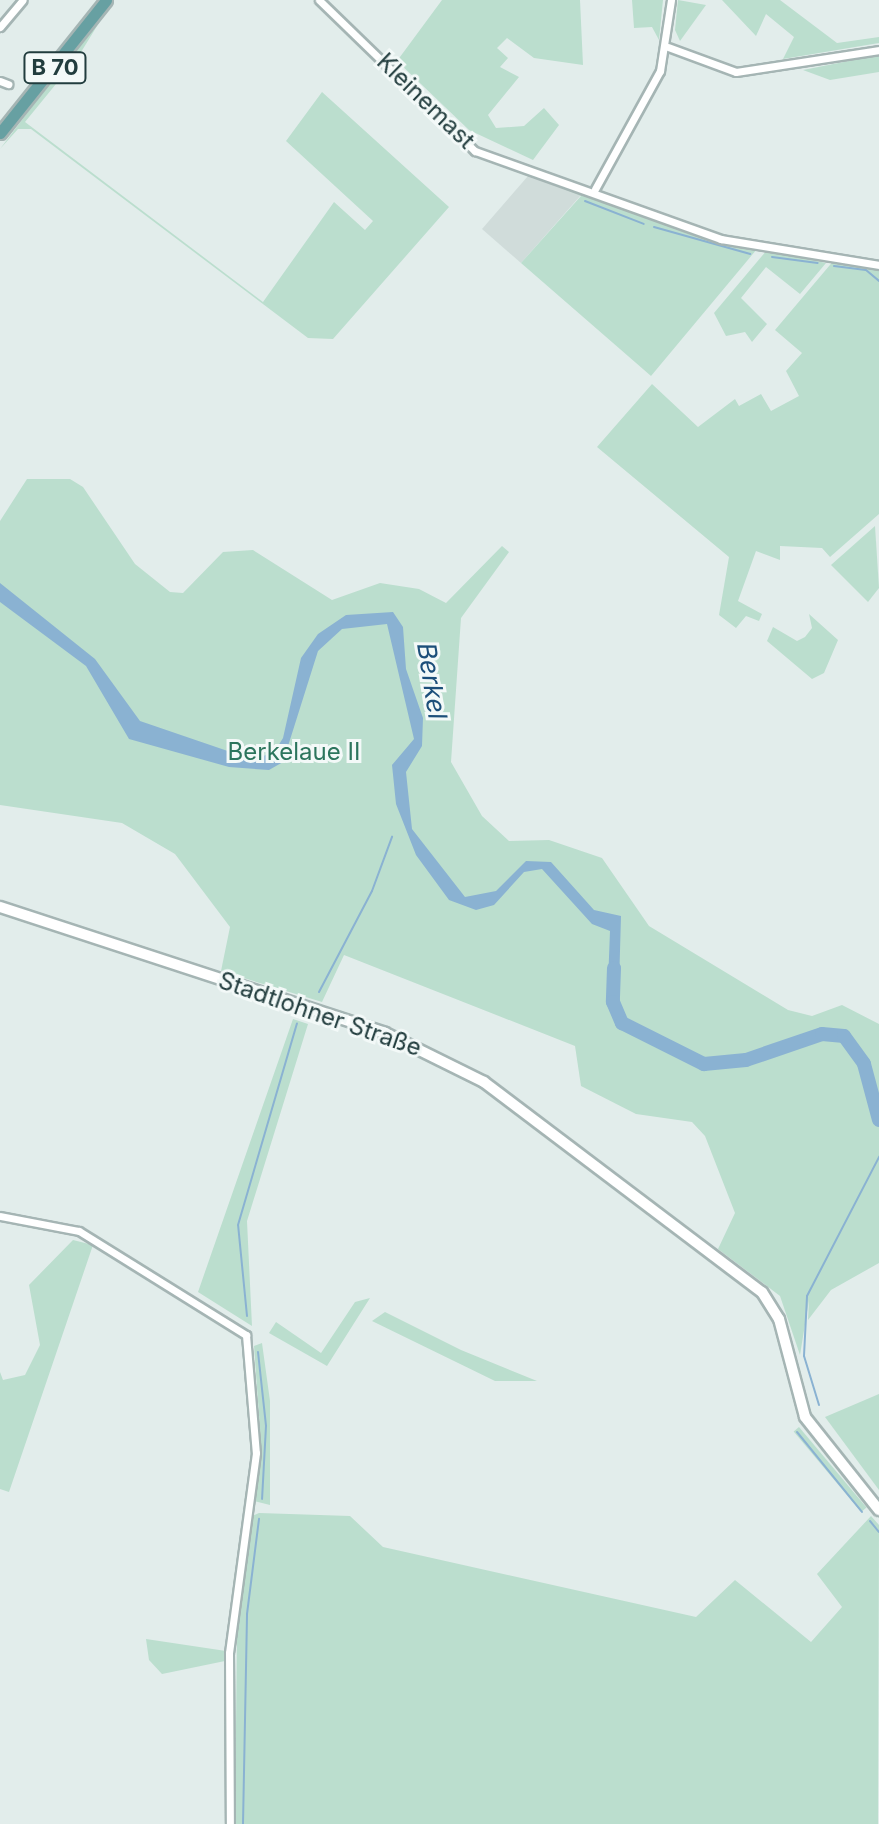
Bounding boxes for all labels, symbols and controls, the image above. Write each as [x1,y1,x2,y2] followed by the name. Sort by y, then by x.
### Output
[371,47,481,155] street label: Kleinemast
[23,50,87,86] road number: B 70
[411,640,453,722] water label: Berkel
[228,738,360,766] park label: Berkelaue II
[215,966,425,1062] street label: Stadtlohner Straße

